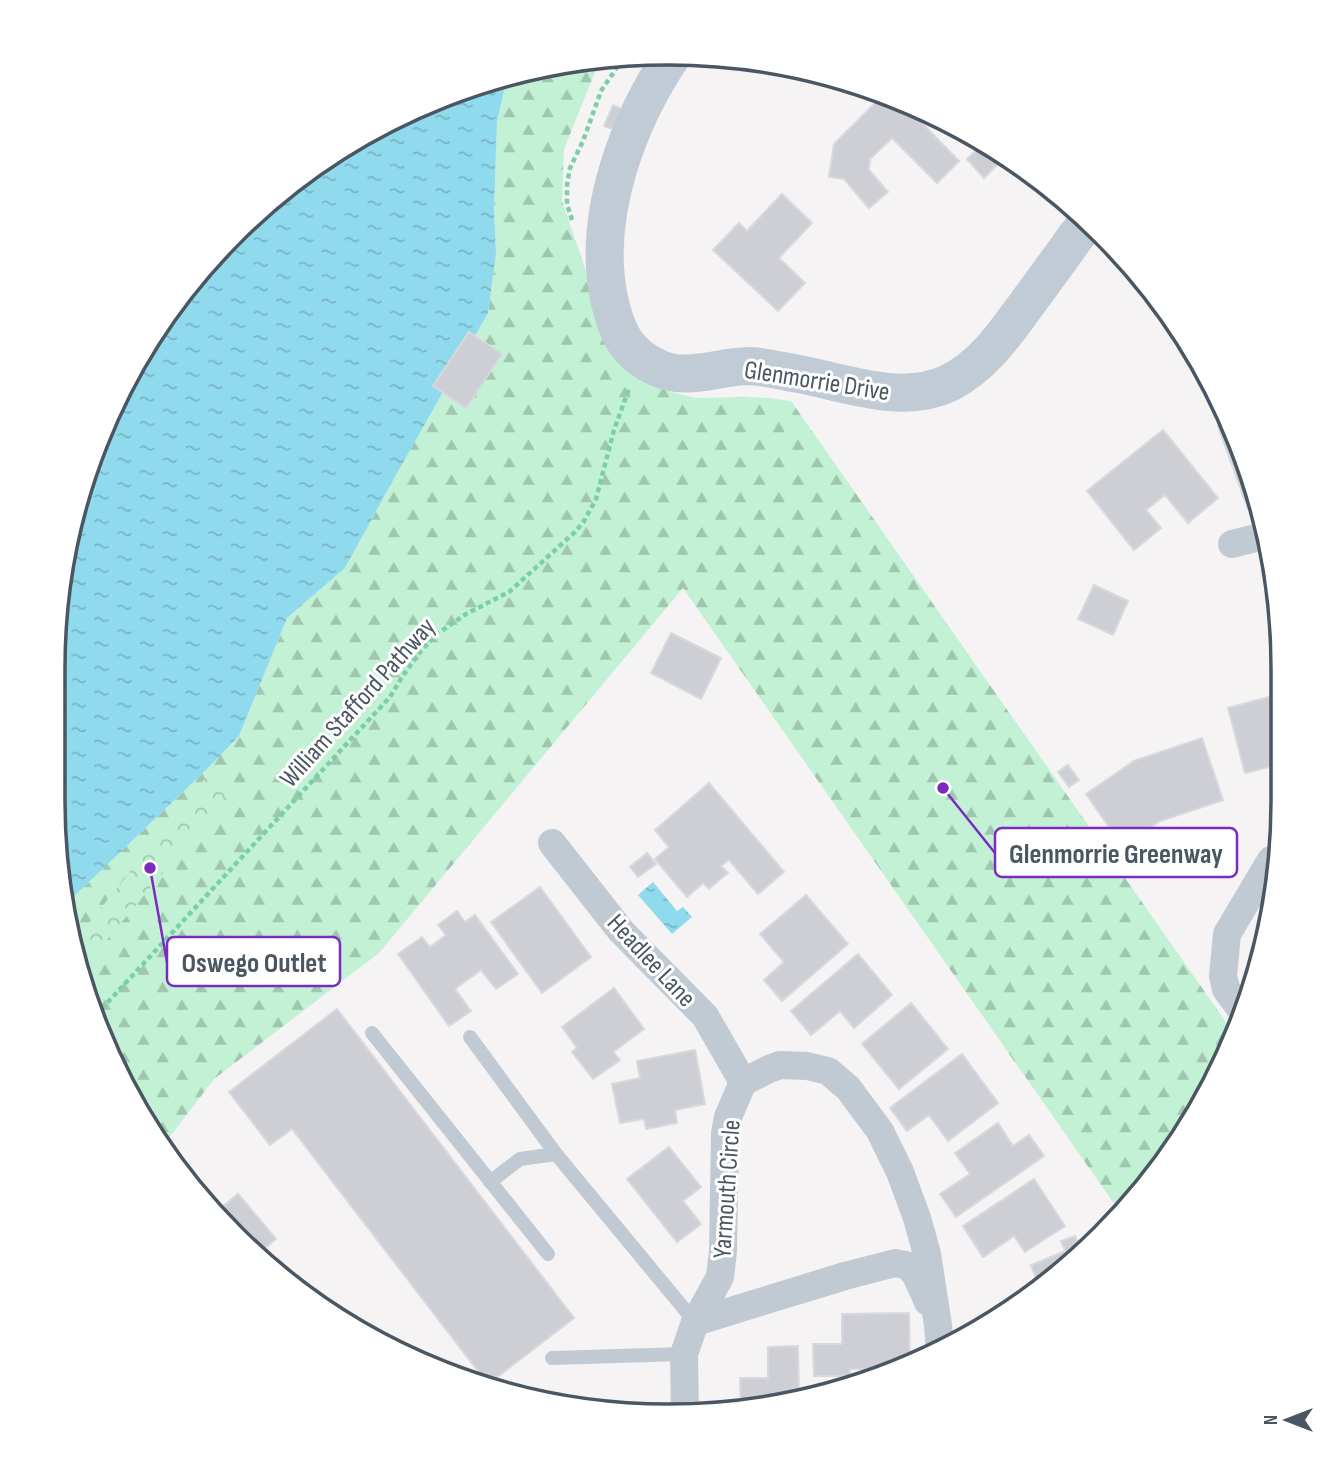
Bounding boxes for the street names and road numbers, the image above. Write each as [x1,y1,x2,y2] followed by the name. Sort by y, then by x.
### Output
[742,355,892,408] street label: Glenmorrie Drive
[274,612,442,794] street label: William Stafford Pathway
[600,908,702,1014] street label: Headlee Lane
[707,1119,748,1259] street label: Yarmouth Circle

